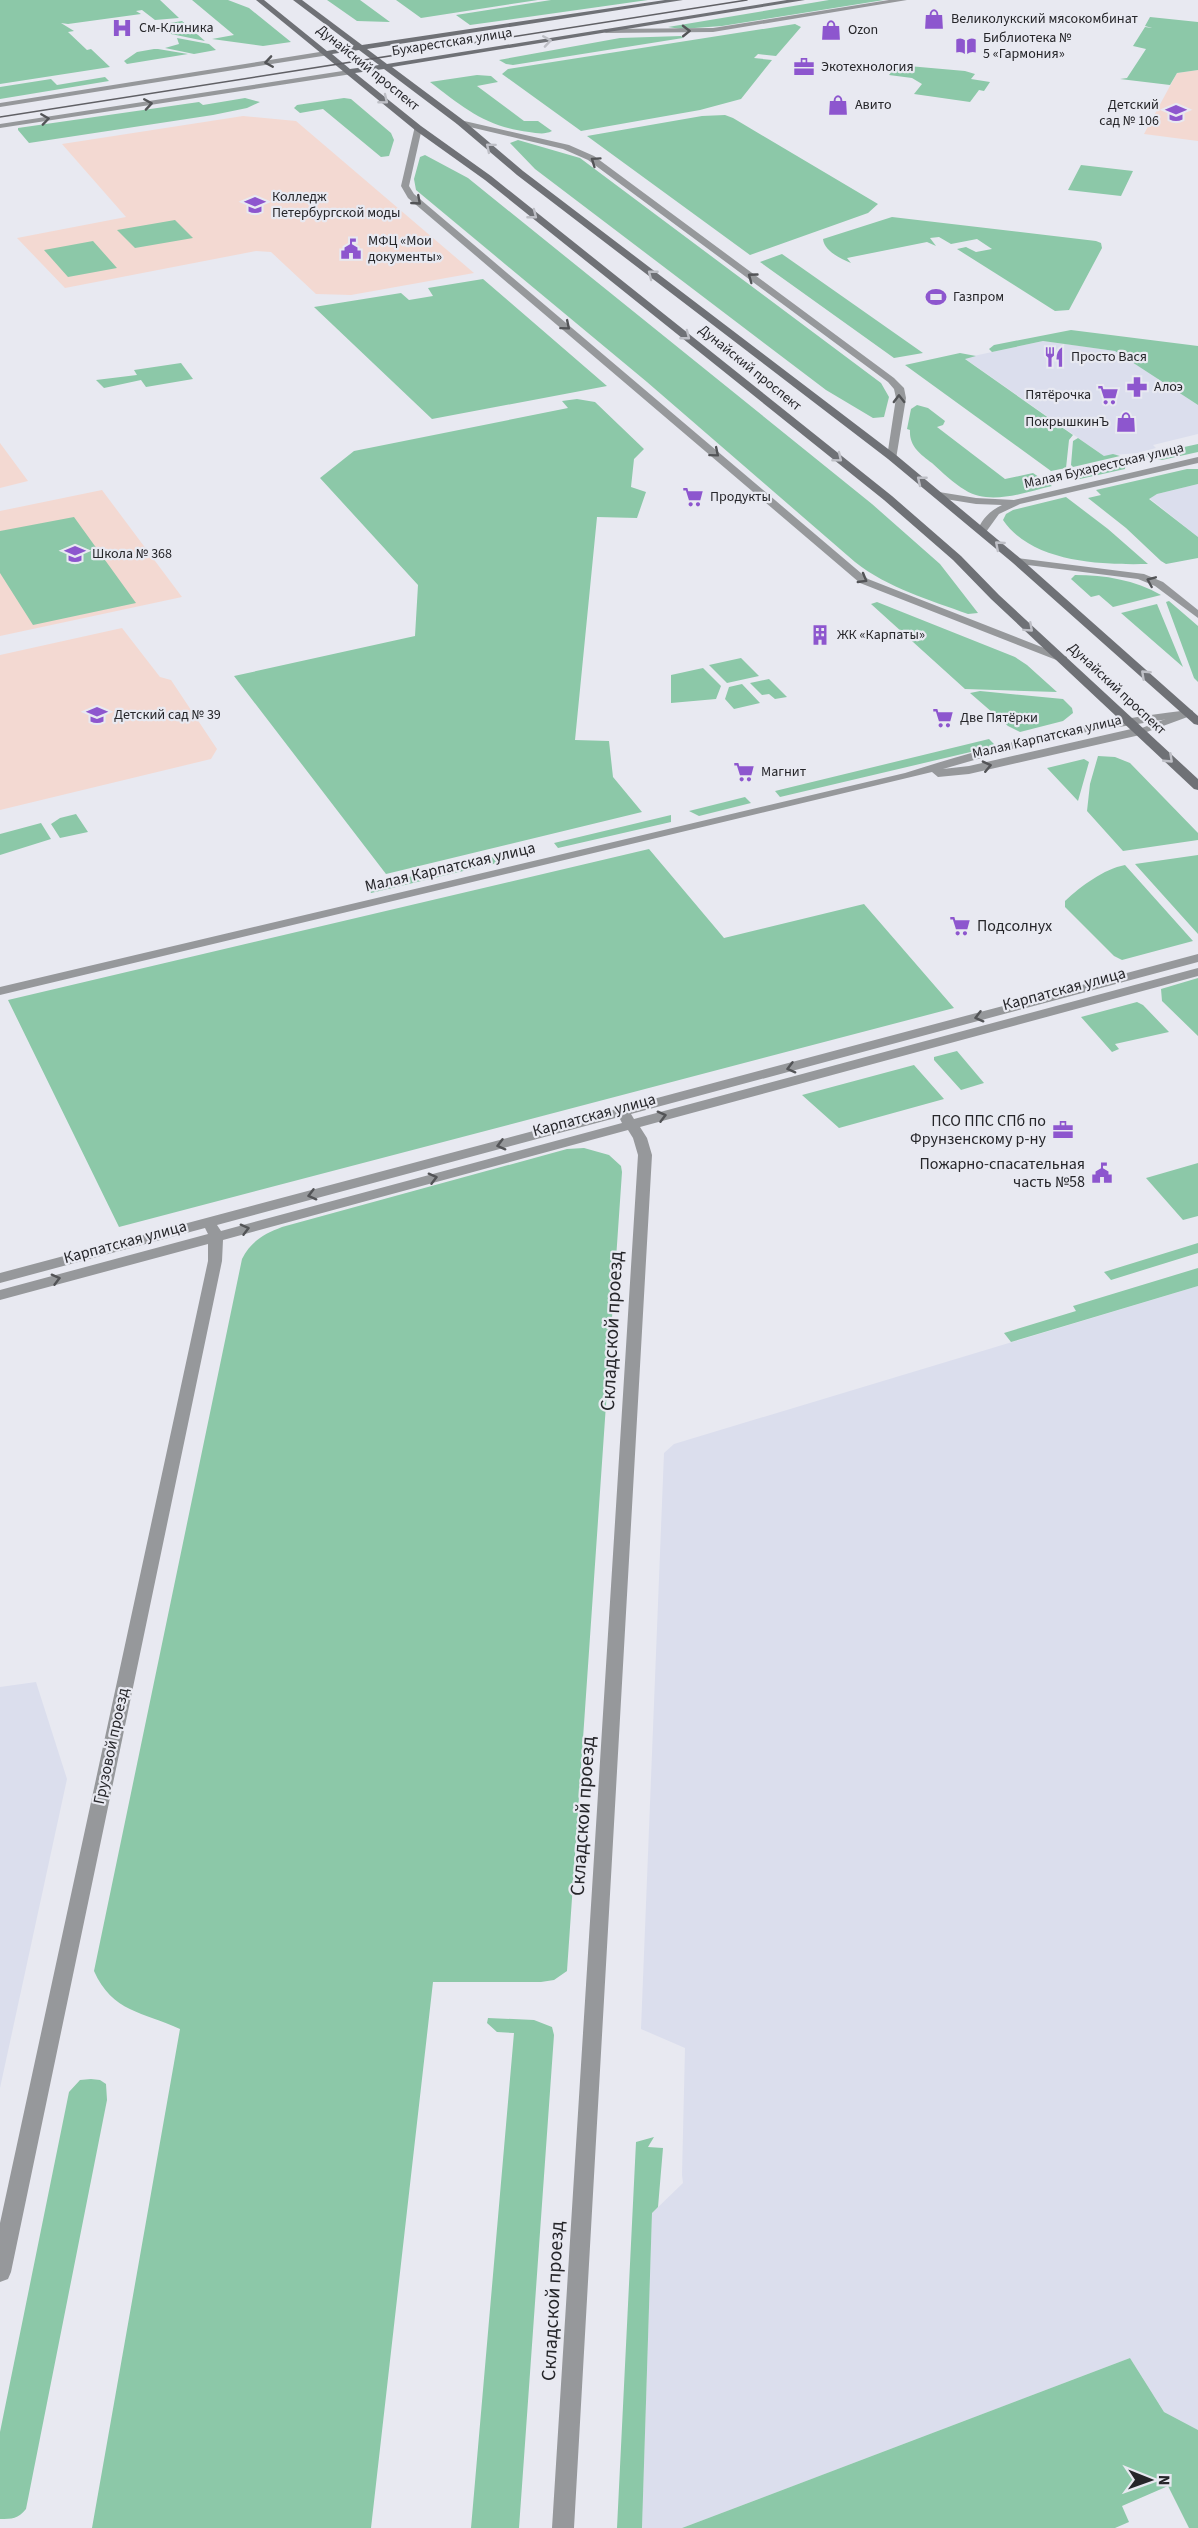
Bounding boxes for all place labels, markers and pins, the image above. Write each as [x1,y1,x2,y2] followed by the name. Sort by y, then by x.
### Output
[922,7,946,31] shop icon: Великолукский мясокомбинат
[951,9,1139,29] place label: Великолукский мясокомбинат
[110,16,134,40] hospital icon: См-Клиника
[139,18,214,38] place label: См-Клиника
[819,18,843,42] shop icon: Ozon
[848,20,878,40] place label: Ozon
[983,28,1072,64] place label: Библиотека № 5 «Гармония»
[954,34,978,58] library icon: Библиотека № 5 «Гармония»
[792,55,816,79] office icon: Экотехнология
[821,57,914,77] place label: Экотехнология
[826,93,850,117] shop icon: Авито
[855,95,891,115] place label: Авито
[1099,95,1159,131] place label: Детский сад № 106
[1164,101,1188,125] school or university icon: Детский сад № 106
[272,187,401,223] place label: Колледж Петербургской моды
[243,193,267,217] school or university icon: Колледж Петербургской моды
[368,231,442,267] place label: МФЦ «Мои документы»
[339,237,363,261] public building icon: МФЦ «Мои документы»
[924,285,948,309] sports icon: Газпром
[953,287,1004,307] place label: Газпром
[1042,345,1066,369] restaurant icon: Просто Вася
[1071,347,1147,367] place label: Просто Вася
[1125,375,1149,399] pharmacy icon: Алоэ
[1154,377,1183,397] place label: Алоэ
[1096,383,1120,407] supermarket icon: Пятёрочка
[1025,385,1091,405] place label: Пятёрочка
[1114,410,1138,434] shop icon: ПокрышкинЪ
[1025,412,1109,432] place label: ПокрышкинЪ
[681,485,705,509] supermarket icon: Продукты
[710,487,771,507] place label: Продукты
[63,542,87,566] school or university icon: Школа № 368
[92,544,172,564] place label: Школа № 368
[808,623,832,647] building icon: ЖК «Карпаты»
[837,625,925,645] place label: ЖК «Карпаты»
[85,703,109,727] school or university icon: Детский сад № 39
[114,705,221,725] place label: Детский сад № 39
[931,706,955,730] supermarket icon: Две Пятёрки
[960,708,1038,728] place label: Две Пятёрки
[732,760,756,784] supermarket icon: Магнит
[761,762,807,782] place label: Магнит
[948,914,972,938] supermarket icon: Подсолнух
[977,915,1052,937] place label: Подсолнух
[910,1110,1047,1150] place label: ПСО ППС СПб по Фрунзенскому р-ну
[1051,1118,1075,1142] office icon: ПСО ППС СПб по Фрунзенскому р-ну
[920,1153,1085,1193] place label: Пожарно-спасательная часть №58
[1090,1161,1114,1185] public building icon: Пожарно-спасательная часть №58

